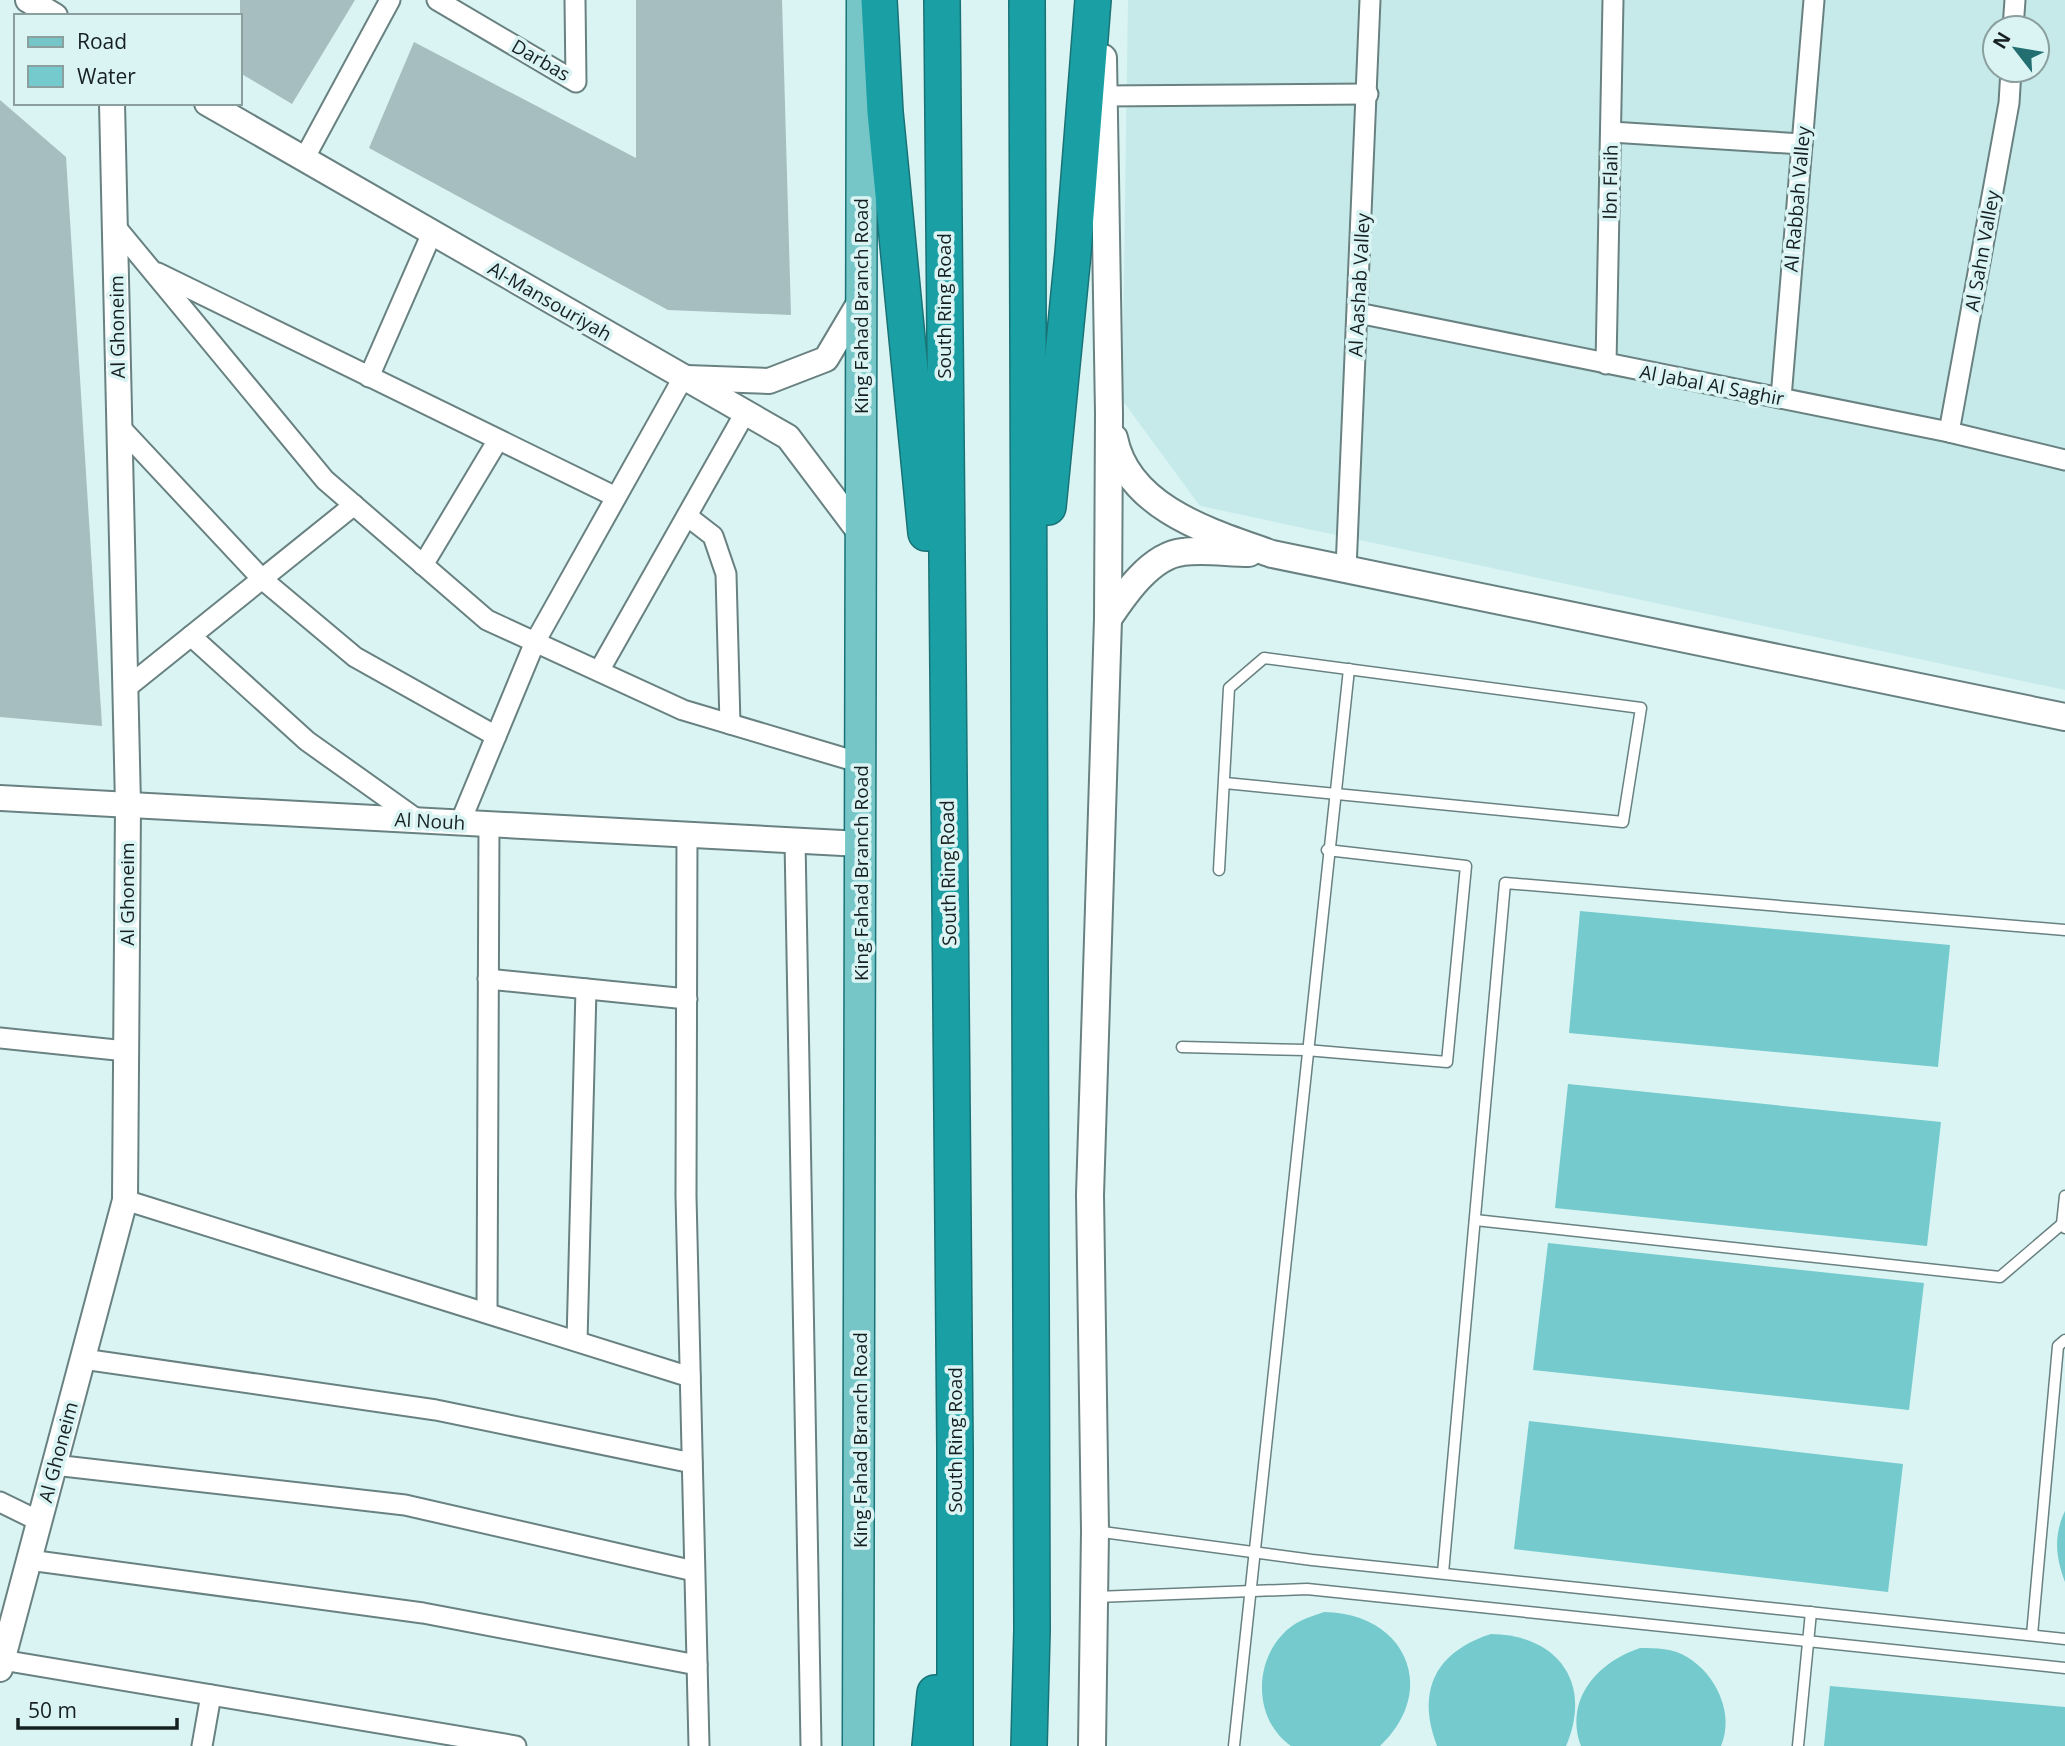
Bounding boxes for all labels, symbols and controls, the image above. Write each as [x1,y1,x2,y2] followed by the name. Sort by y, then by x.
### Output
[14,14,242,105] legend
[1981,14,2051,84] north arrow
[77,27,127,55] text: Road
[1986,27,2017,54] text: N
[507,33,575,87] street label: Darbas
[77,62,136,90] text: Water
[1778,125,1816,273] street label: Al Rabbah Valley
[1596,144,1624,220] street label: Ibn Flaih
[1959,188,2006,314] street label: Al Sahn Valley
[848,198,874,414] street label: King Fahad Branch Road
[1342,212,1376,357] street label: Al Aashab Valley
[931,233,957,379] street label: South Ring Road
[483,255,617,347] street label: Al-Mansouriyah
[103,275,131,379] street label: Al Ghoneim
[1638,358,1787,412] street label: Al Jabal Al Saghir
[848,765,874,981] street label: King Fahad Branch Road
[934,800,962,946] street label: South Ring Road
[394,806,466,836] street label: Al Nouh
[114,842,140,946] street label: Al Ghoneim
[847,1332,873,1548] street label: King Fahad Branch Road
[942,1367,968,1513] street label: South Ring Road
[32,1399,84,1505] street label: Al Ghoneim
[18,1686,177,1730] scale bar
[28,1696,77,1724] text: 50 m

